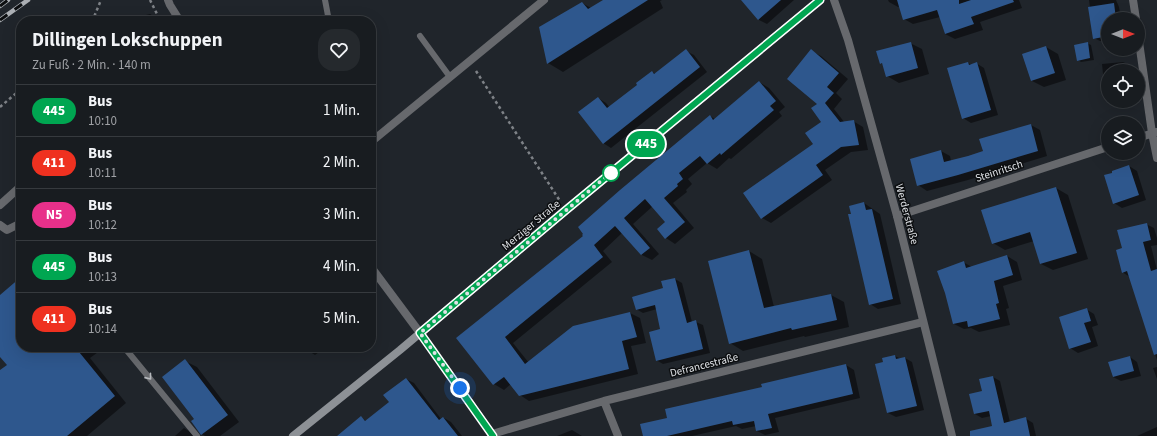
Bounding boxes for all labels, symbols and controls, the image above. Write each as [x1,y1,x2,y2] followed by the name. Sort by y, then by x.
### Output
[1101,12,1145,56] north arrow
[1101,12,1145,160] map controls
[32,27,223,54] text: Dillingen Lokschuppen
[318,29,360,71] button: heart
[32,56,151,74] text: Zu Fuß · 2 Min. · 140 m
[1101,64,1145,108] button: locate
[88,91,112,112] text: Bus
[323,100,360,121] text: 1 Min.
[43,101,65,121] text: 445
[88,112,117,130] text: 10:10
[1101,116,1145,160] button: layers
[623,131,669,157] line badge: 445
[635,134,657,154] text: 445
[88,143,112,164] text: Bus
[323,152,360,173] text: 2 Min.
[43,153,65,173] text: 411
[973,156,1025,186] street label: Steinritsch
[88,164,117,182] text: 10:11
[602,164,620,182] unlabelled marker
[892,182,922,246] street label: Werderstraße
[88,195,112,216] text: Bus
[499,196,564,254] street label: Merziger Straße
[323,204,360,225] text: 3 Min.
[46,205,62,225] text: N5
[88,216,117,234] text: 10:12
[88,247,112,268] text: Bus
[323,256,360,277] text: 4 Min.
[43,257,65,277] text: 445
[88,268,117,286] text: 10:13
[88,299,112,320] text: Bus
[323,308,360,329] text: 5 Min.
[43,309,65,329] text: 411
[88,320,117,338] text: 10:14
[668,349,740,381] street label: Defrancestraße
[144,373,151,380] one-way arrow
[450,378,470,398] your location

